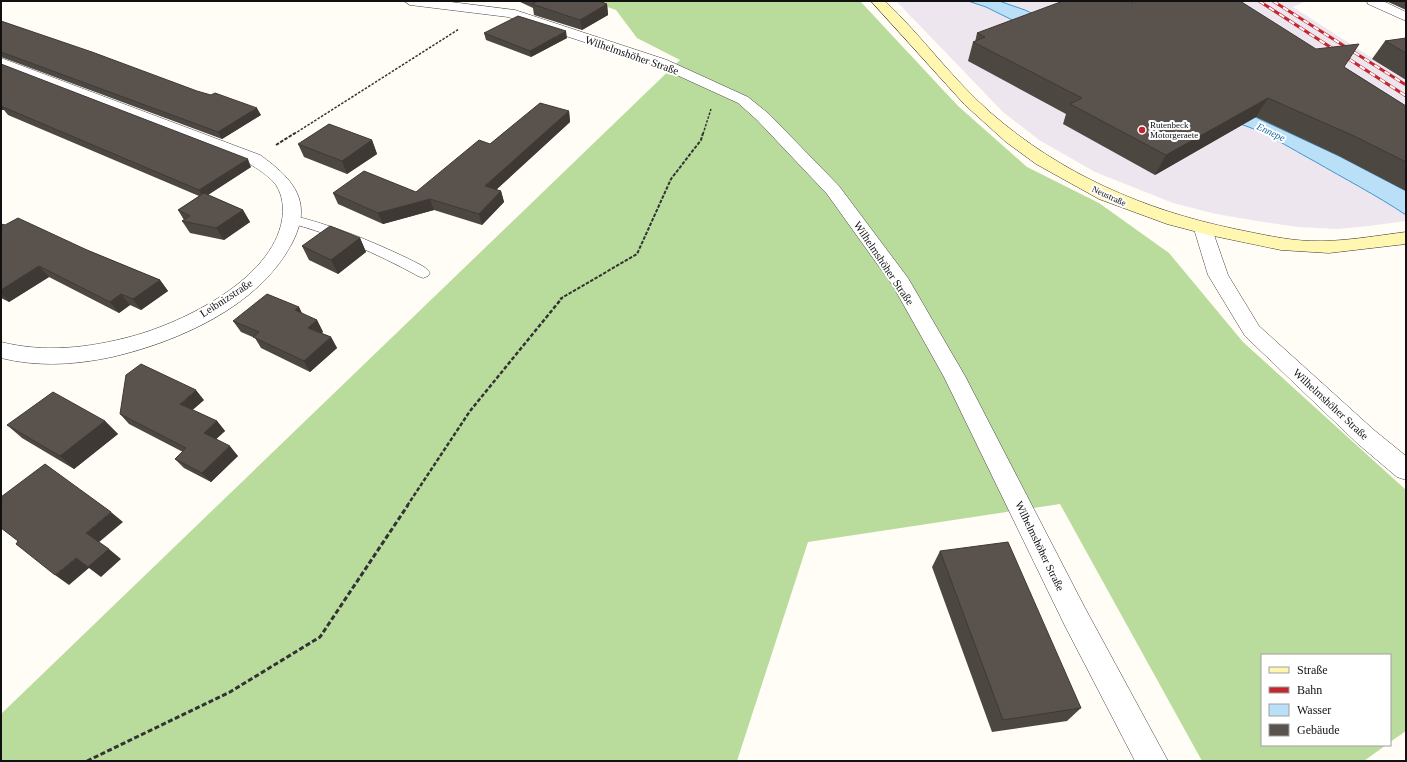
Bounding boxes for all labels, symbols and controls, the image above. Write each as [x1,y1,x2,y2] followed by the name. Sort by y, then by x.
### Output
[584,33,680,77] street label: Wilhelmshöher Straße
[1150,120,1198,140] place label: Rutenbeck Motorgeraete
[1254,120,1287,144] water label: Ennepe
[1137,125,1147,135] marker: Rutenbeck Motorgeraete
[1090,184,1128,208] street label: Neustraße
[852,219,917,307] street label: Wilhelmshöher Straße
[198,277,254,319] street label: Leibnizstraße
[1291,366,1371,442] street label: Wilhelmshöher Straße
[1013,499,1067,593] street label: Wilhelmshöher Straße
[1261,654,1391,746] legend
[1297,663,1328,677] text: Straße
[1297,683,1322,697] text: Bahn
[1297,703,1331,717] text: Wasser
[1297,723,1340,737] text: Gebäude

